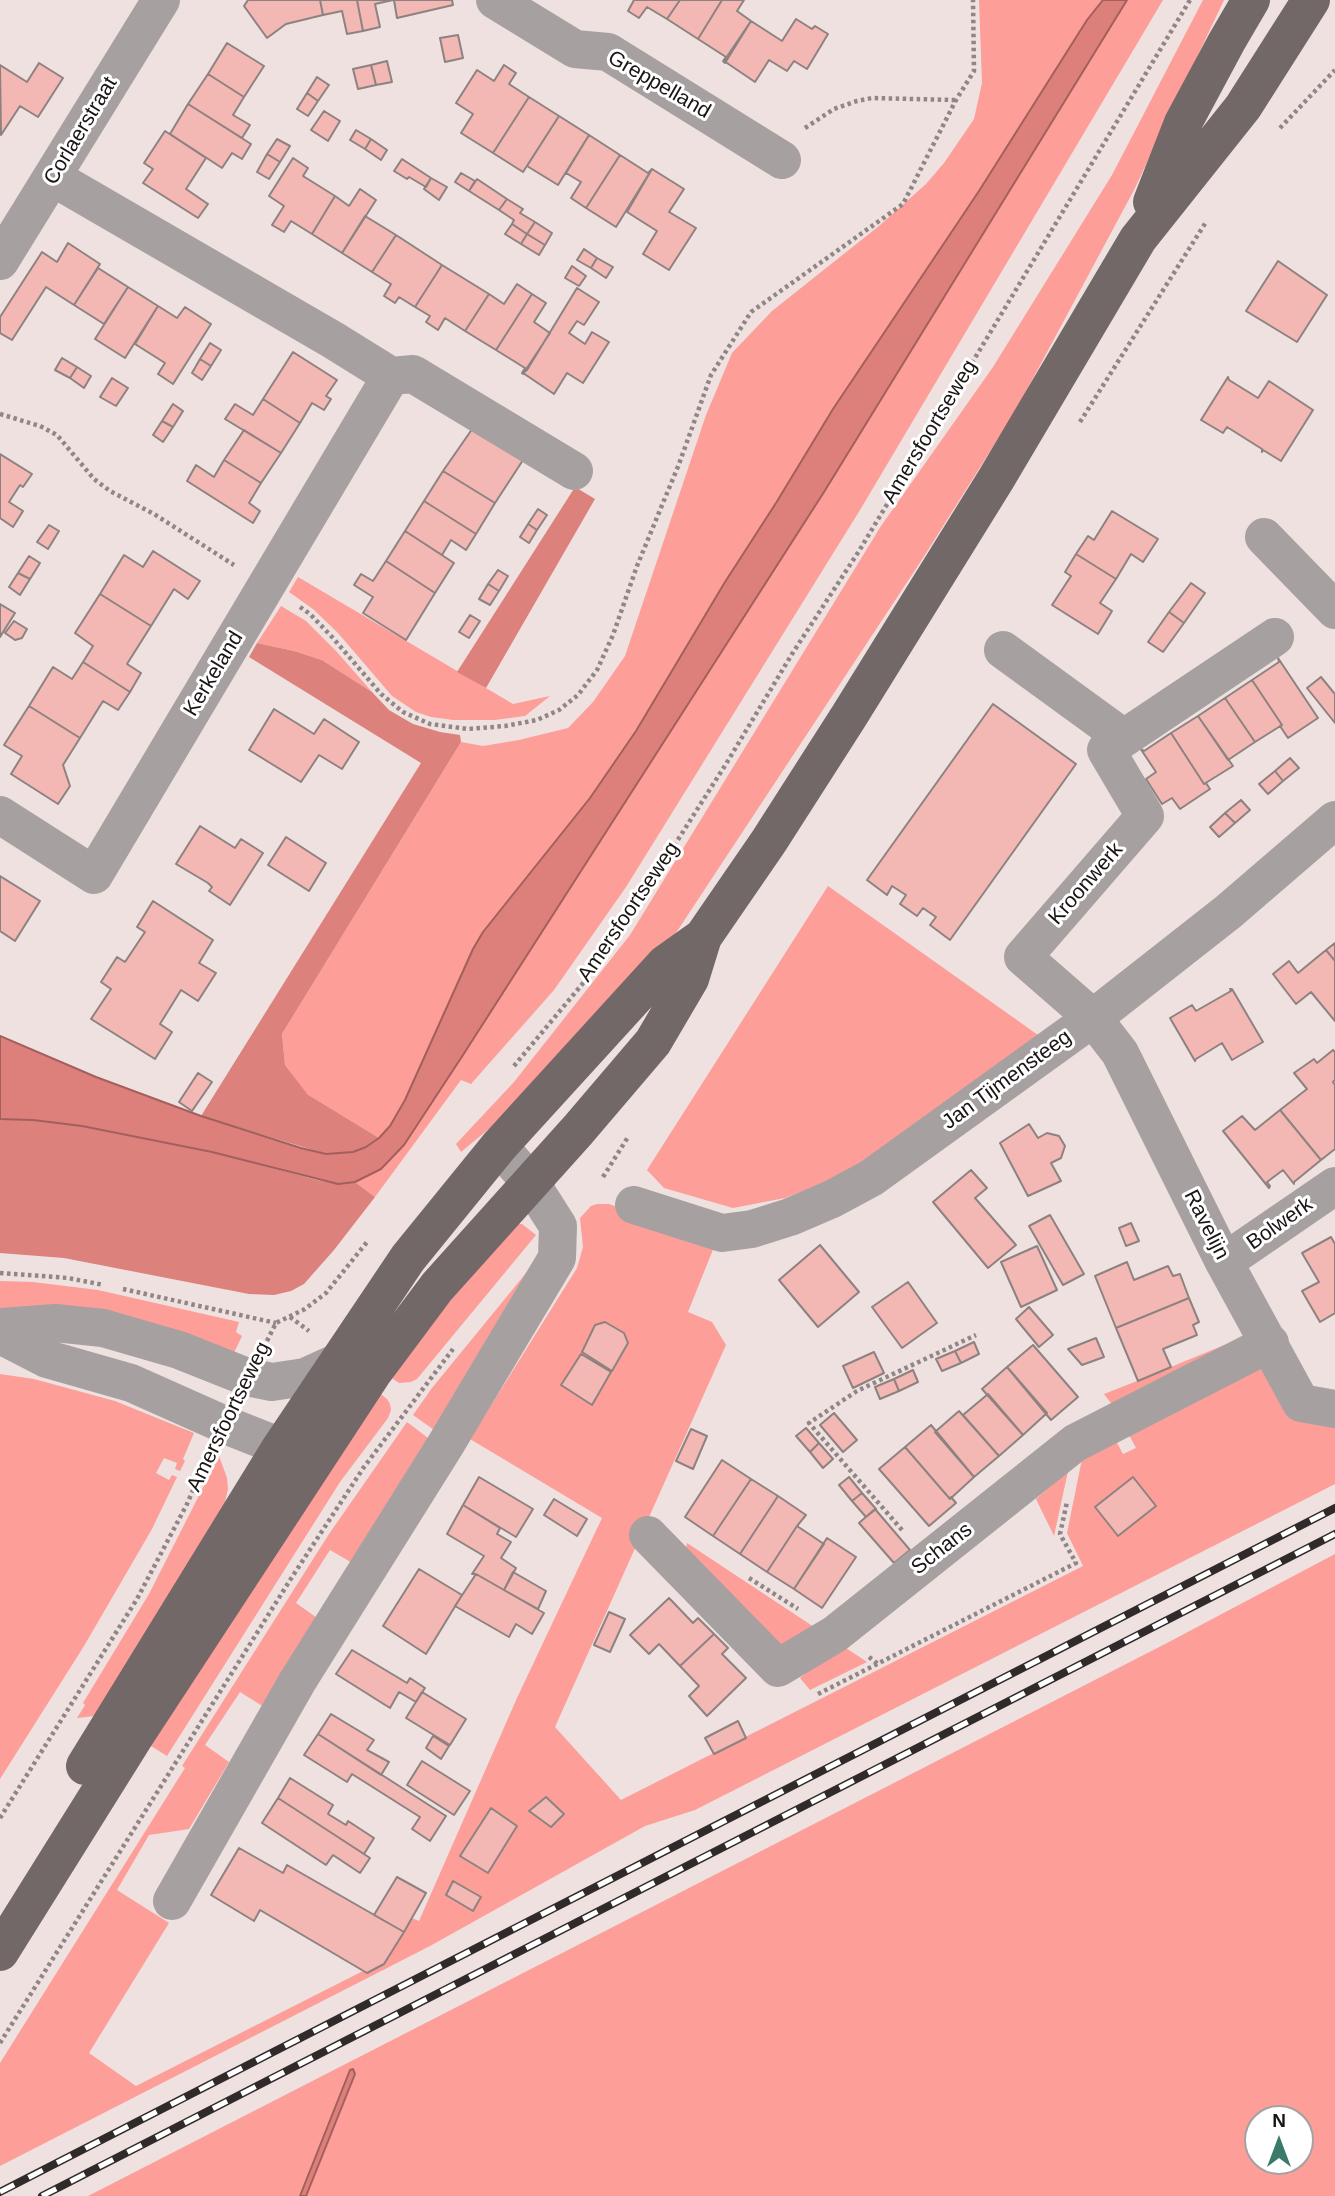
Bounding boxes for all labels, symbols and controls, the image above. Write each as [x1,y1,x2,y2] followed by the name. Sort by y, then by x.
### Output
[603,45,715,125] street label: Greppelland
[39,72,123,190] street label: Corlaerstraat
[877,355,983,509] street label: Amersfoortseweg
[179,627,249,721] street label: Kerkeland
[573,837,685,987] street label: Amersfoortseweg
[1044,838,1128,930] street label: Kroonwerk
[938,1025,1076,1135] street label: Jan Tijmensteeg
[1178,1186,1234,1264] street label: Ravelijn
[1242,1192,1318,1256] street label: Bolwerk
[182,1338,276,1496] street label: Amersfoortseweg
[907,1518,977,1580] street label: Schans
[1244,2105,1314,2175] north arrow
[1272,2110,1286,2131] text: N

